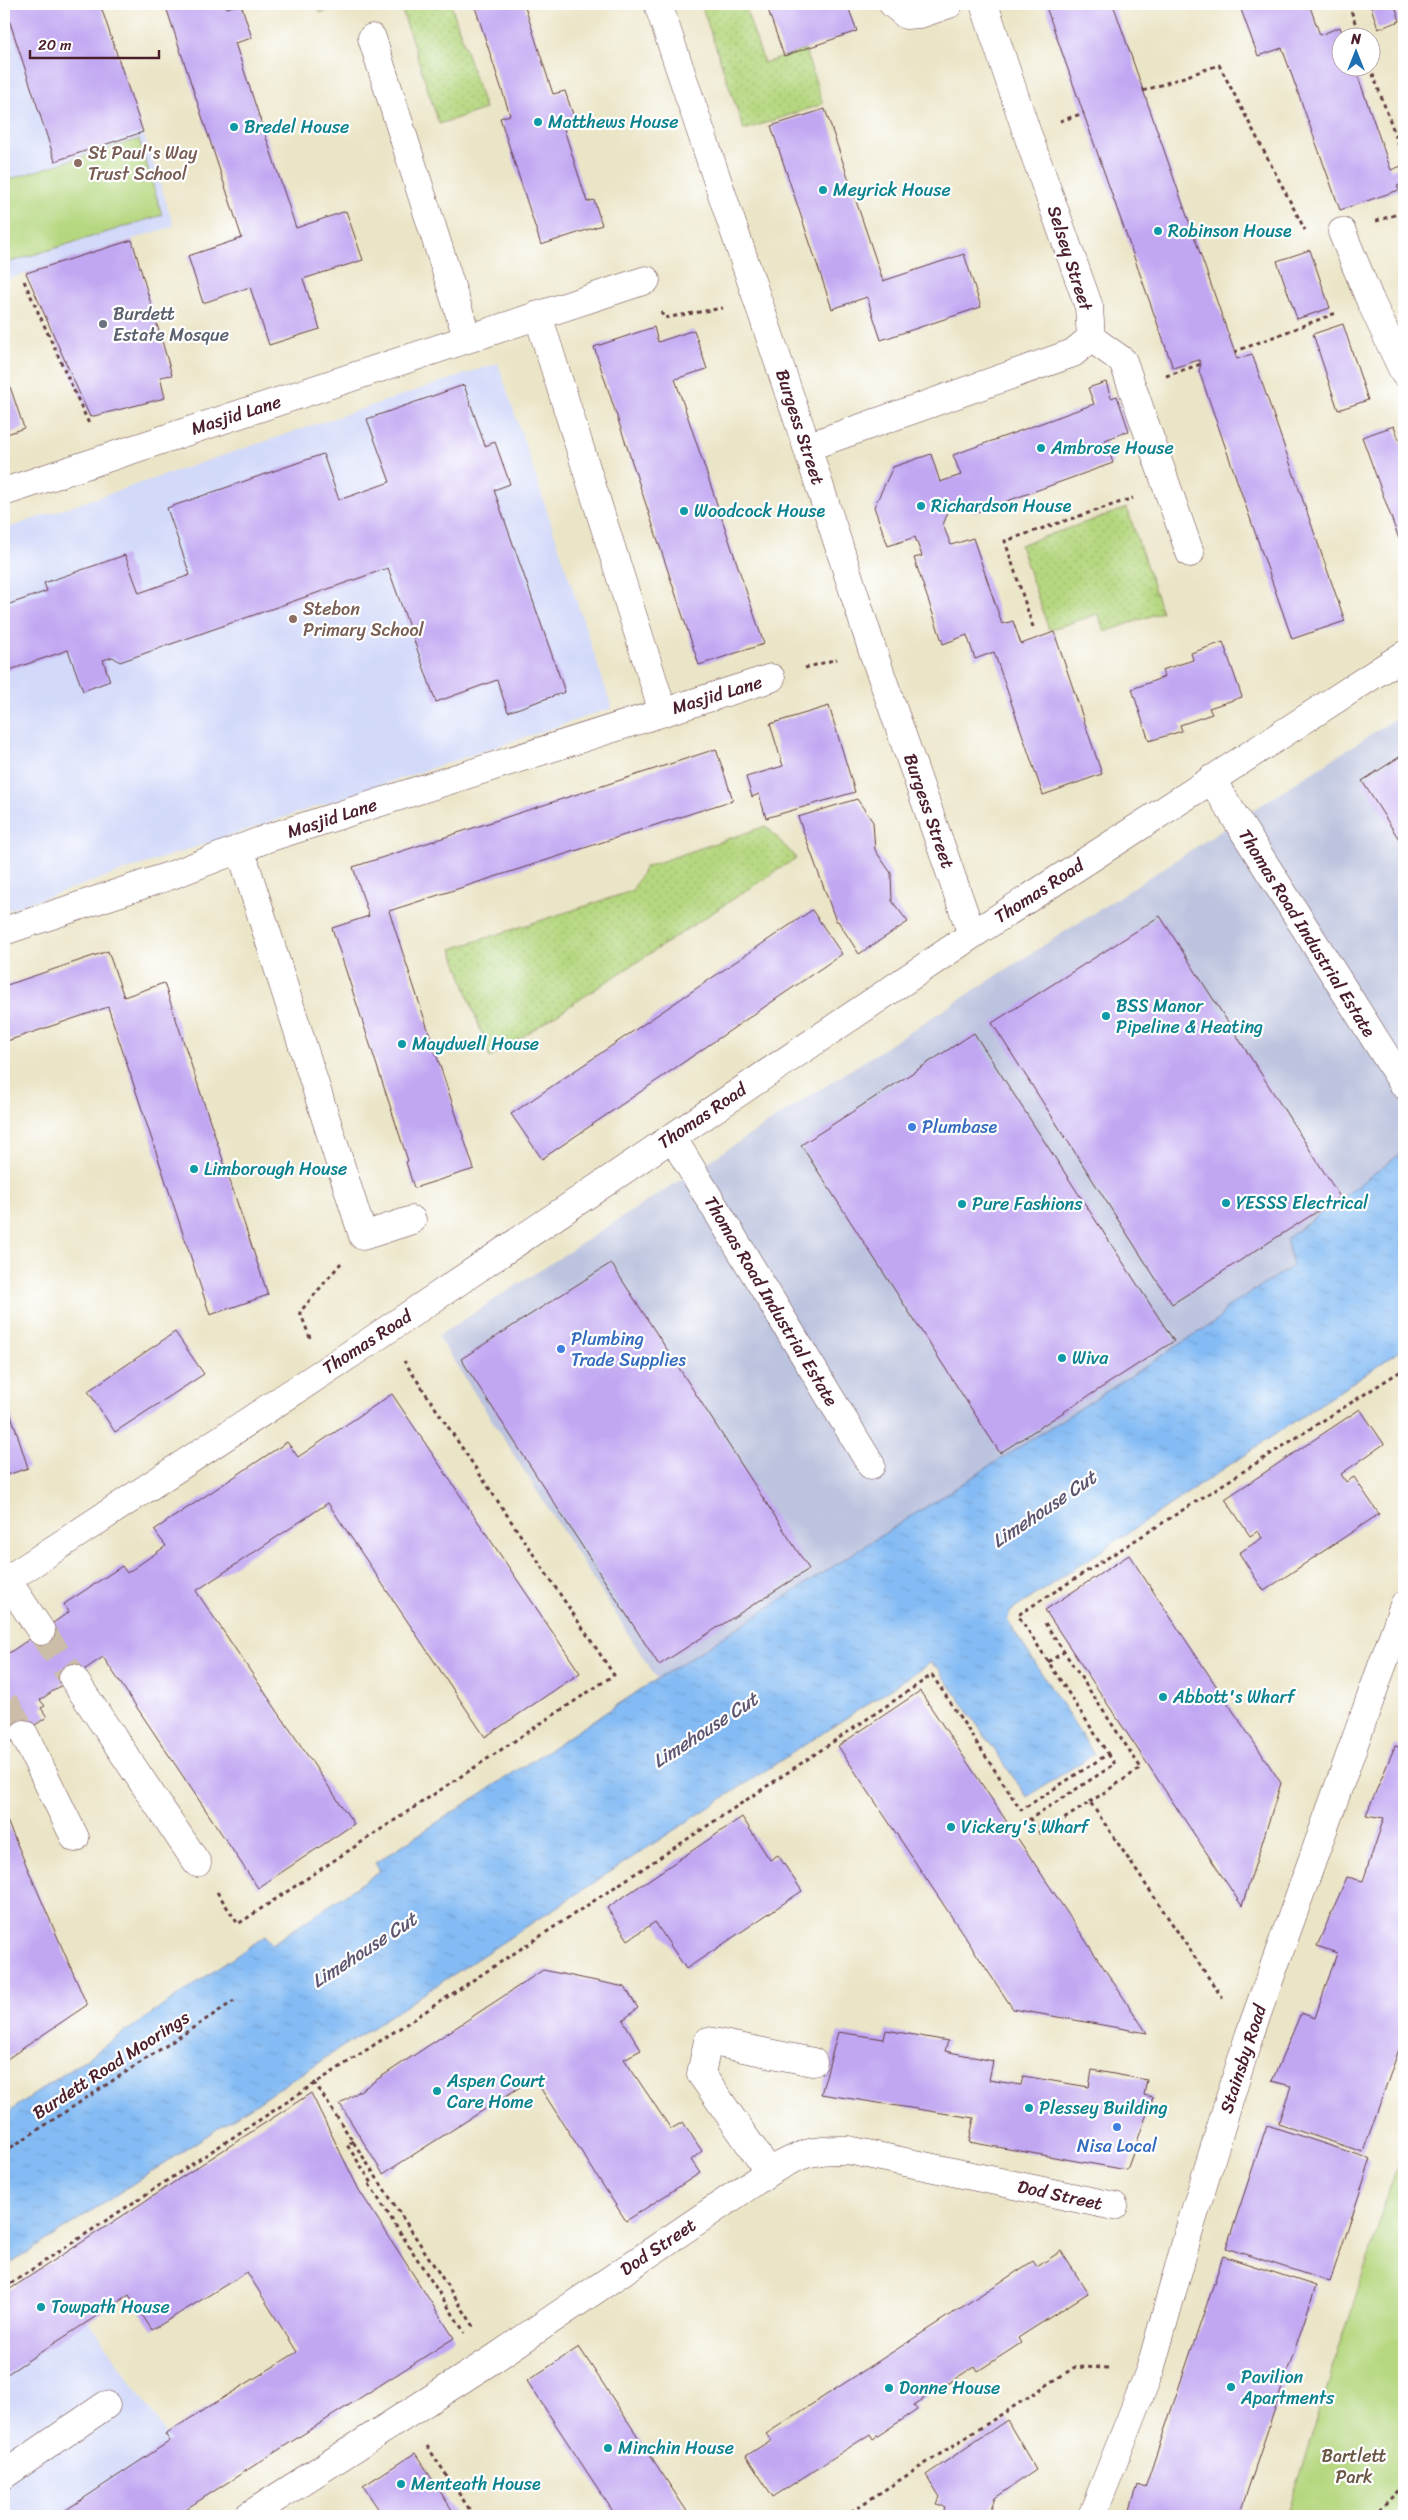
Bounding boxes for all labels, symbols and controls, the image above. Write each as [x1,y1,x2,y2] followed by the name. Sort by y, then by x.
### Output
[1350,27,1361,52] text: N
[30,28,159,60] scale bar
[1330,28,1380,78] north arrow
[38,32,72,58] text: 20 m
[548,106,679,138] place label: Matthews House
[244,111,349,143] place label: Bredel House
[532,116,544,128] marker: Matthews House
[228,121,240,133] marker: Bredel House
[88,137,198,190] place label: St Paul's Way Trust School
[72,157,84,169] marker: St Paul's Way Trust School
[833,174,951,206] place label: Meyrick House
[817,184,829,196] marker: Meyrick House
[1038,201,1102,315] street label: Selsey Street
[1168,215,1292,247] place label: Robinson House
[1152,225,1164,237] marker: Robinson House
[113,298,229,351] place label: Burdett Estate Mosque
[97,318,109,330] marker: Burdett Estate Mosque
[766,365,834,489] street label: Burgess Street
[187,385,285,445] street label: Masjid Lane
[1050,432,1174,464] place label: Ambrose House
[1035,442,1047,454] marker: Ambrose House
[931,490,1072,522] place label: Richardson House
[694,495,826,527] place label: Woodcock House
[915,500,927,512] marker: Richardson House
[678,505,690,517] marker: Woodcock House
[303,593,425,646] place label: Stebon Primary School
[287,613,299,625] marker: Stebon Primary School
[668,666,766,724] street label: Masjid Lane
[894,749,964,873] street label: Burgess Street
[283,788,381,848] street label: Masjid Lane
[1230,822,1385,1044] street label: Thomas Road Industrial Estate
[988,849,1092,932] street label: Thomas Road
[1116,990,1263,1043] place label: BSS Manor Pipeline & Heating
[1100,1010,1112,1022] marker: BSS Manor Pipeline & Heating
[412,1028,539,1060] place label: Maydwell House
[396,1038,408,1050] marker: Maydwell House
[651,1073,754,1158] street label: Thomas Road
[922,1111,997,1143] place label: Plumbase
[906,1121,918,1133] marker: Plumbase
[204,1153,347,1185] place label: Limborough House
[188,1163,200,1175] marker: Limborough House
[1236,1187,1369,1219] place label: YESSS Electrical
[972,1188,1083,1220] place label: Pure Fashions
[695,1189,847,1413] street label: Thomas Road Industrial Estate
[1220,1197,1232,1209] marker: YESSS Electrical
[956,1198,968,1210] marker: Pure Fashions
[316,1300,420,1383] street label: Thomas Road
[571,1323,687,1376] place label: Plumbing Trade Supplies
[1072,1342,1109,1374] place label: Wiva
[555,1343,567,1355] marker: Plumbing Trade Supplies
[1056,1352,1068,1364] marker: Wiva
[985,1460,1106,1556] water label: Limehouse Cut
[1172,1681,1297,1713] place label: Abbott's Wharf
[645,1682,767,1777] water label: Limehouse Cut
[1157,1691,1169,1703] marker: Abbott's Wharf
[961,1811,1091,1843] place label: Vickery's Wharf
[945,1821,957,1833] marker: Vickery's Wharf
[304,1902,426,1997] water label: Limehouse Cut
[1210,1999,1276,2118] street label: Stainsby Road
[26,2001,197,2128] street label: Burdett Road Moorings
[446,2065,546,2118] place label: Aspen Court Care Home
[431,2085,443,2097] marker: Aspen Court Care Home
[1039,2092,1168,2124] place label: Plessey Building
[1023,2102,1035,2114] marker: Plessey Building
[1111,2121,1123,2133] marker: Nisa Local
[1077,2130,1158,2162] place label: Nisa Local
[1014,2170,1106,2220] street label: Dod Street
[613,2209,703,2284] street label: Dod Street
[51,2291,170,2323] place label: Towpath House
[35,2301,47,2313] marker: Towpath House
[1240,2361,1335,2414] place label: Pavilion Apartments
[899,2372,1000,2404] place label: Donne House
[1225,2381,1237,2393] marker: Pavilion Apartments
[883,2382,895,2394] marker: Donne House
[618,2432,734,2464] place label: Minchin House
[1322,2440,1387,2493] park label: Bartlett Park
[602,2442,614,2454] marker: Minchin House
[411,2468,541,2500] place label: Menteath House
[395,2478,407,2490] marker: Menteath House

